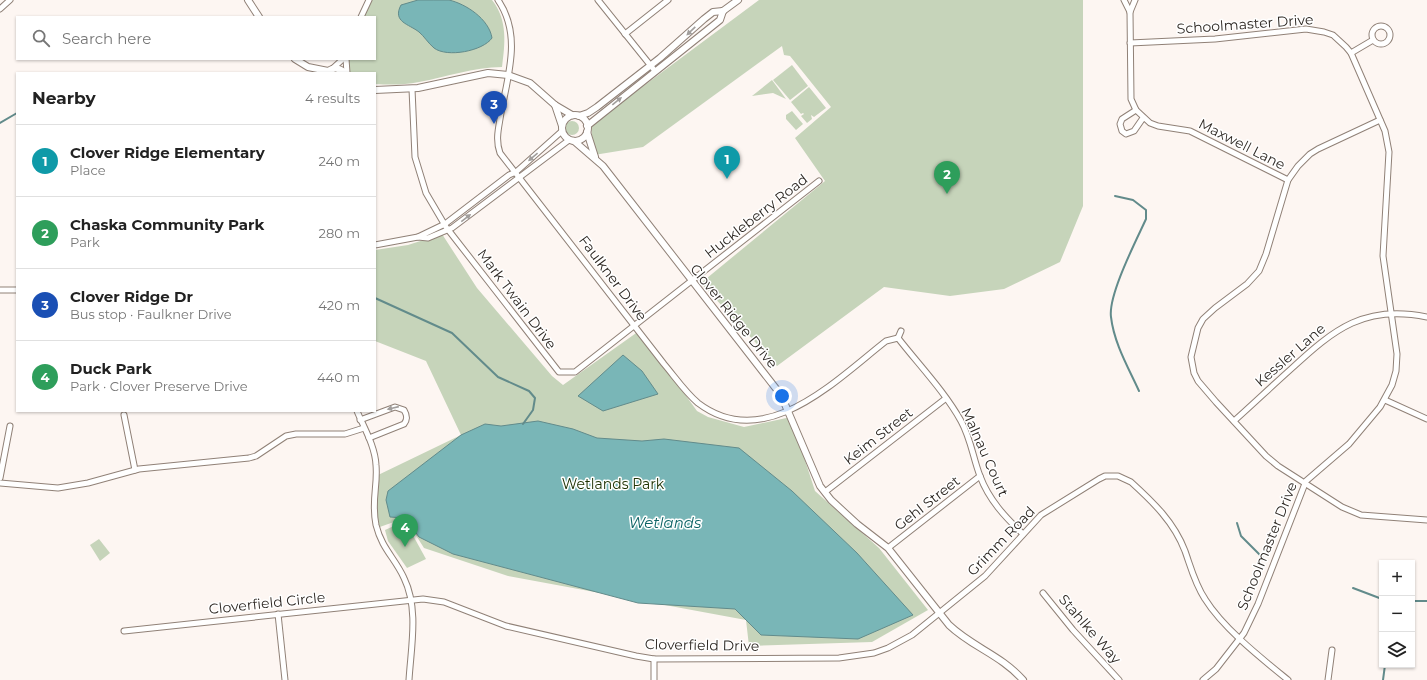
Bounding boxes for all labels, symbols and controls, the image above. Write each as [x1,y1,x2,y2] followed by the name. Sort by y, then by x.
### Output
[1176,10,1314,38] street label: Schoolmaster Drive
[16,16,376,60] search box
[686,26,696,35] one-way arrow
[30,27,52,49] icon: search
[62,29,151,48] text: Search here
[32,88,96,108] text: Nearby
[305,90,360,106] text: 4 results
[481,91,507,124] pin: 3
[612,96,623,105] one-way arrow
[1196,114,1288,174] street label: Maxwell Lane
[70,143,265,162] text: Clover Ridge Elementary
[714,146,740,179] pin: 1
[528,152,538,161] one-way arrow
[42,153,48,169] text: 1
[319,153,360,169] text: 240 m
[934,161,960,194] pin: 2
[70,162,106,178] text: Place
[701,170,811,262] street label: Huckleberry Road
[460,214,471,223] one-way arrow
[70,215,264,234] text: Chaska Community Park
[41,225,49,241] text: 2
[319,225,360,241] text: 280 m
[575,232,651,324] street label: Faulkner Drive
[70,234,100,250] text: Park
[474,245,560,353] street label: Mark Twain Drive
[686,260,782,372] street label: Clover Ridge Drive
[70,287,193,306] text: Clover Ridge Dr
[41,297,49,313] text: 3
[318,297,360,313] text: 420 m
[70,306,232,322] text: Bus stop · Faulkner Drive
[1251,319,1329,391] street label: Kessler Lane
[70,359,152,378] text: Duck Park
[41,369,49,385] text: 4
[317,369,360,385] text: 440 m
[70,378,247,394] text: Park · Clover Preserve Drive
[772,386,792,406] your location
[840,403,916,469] street label: Keim Street
[957,405,1013,500] street label: Malnau Court
[387,406,399,412] one-way arrow
[891,472,964,534] street label: Gehl Street
[562,475,665,493] park label: Wetlands Park
[1233,479,1301,613] street label: Schoolmaster Drive
[963,502,1039,580] street label: Grimm Road
[629,513,702,532] water label: Wetlands
[392,514,418,547] pin: 4
[1379,560,1415,668] map controls
[1379,560,1415,596] button: +
[208,588,326,618] street label: Cloverfield Circle
[1055,591,1125,668] street label: Stahlke Way
[1379,596,1415,632] button: −
[1379,632,1415,668] button: layers
[645,635,759,655] street label: Cloverfield Drive

